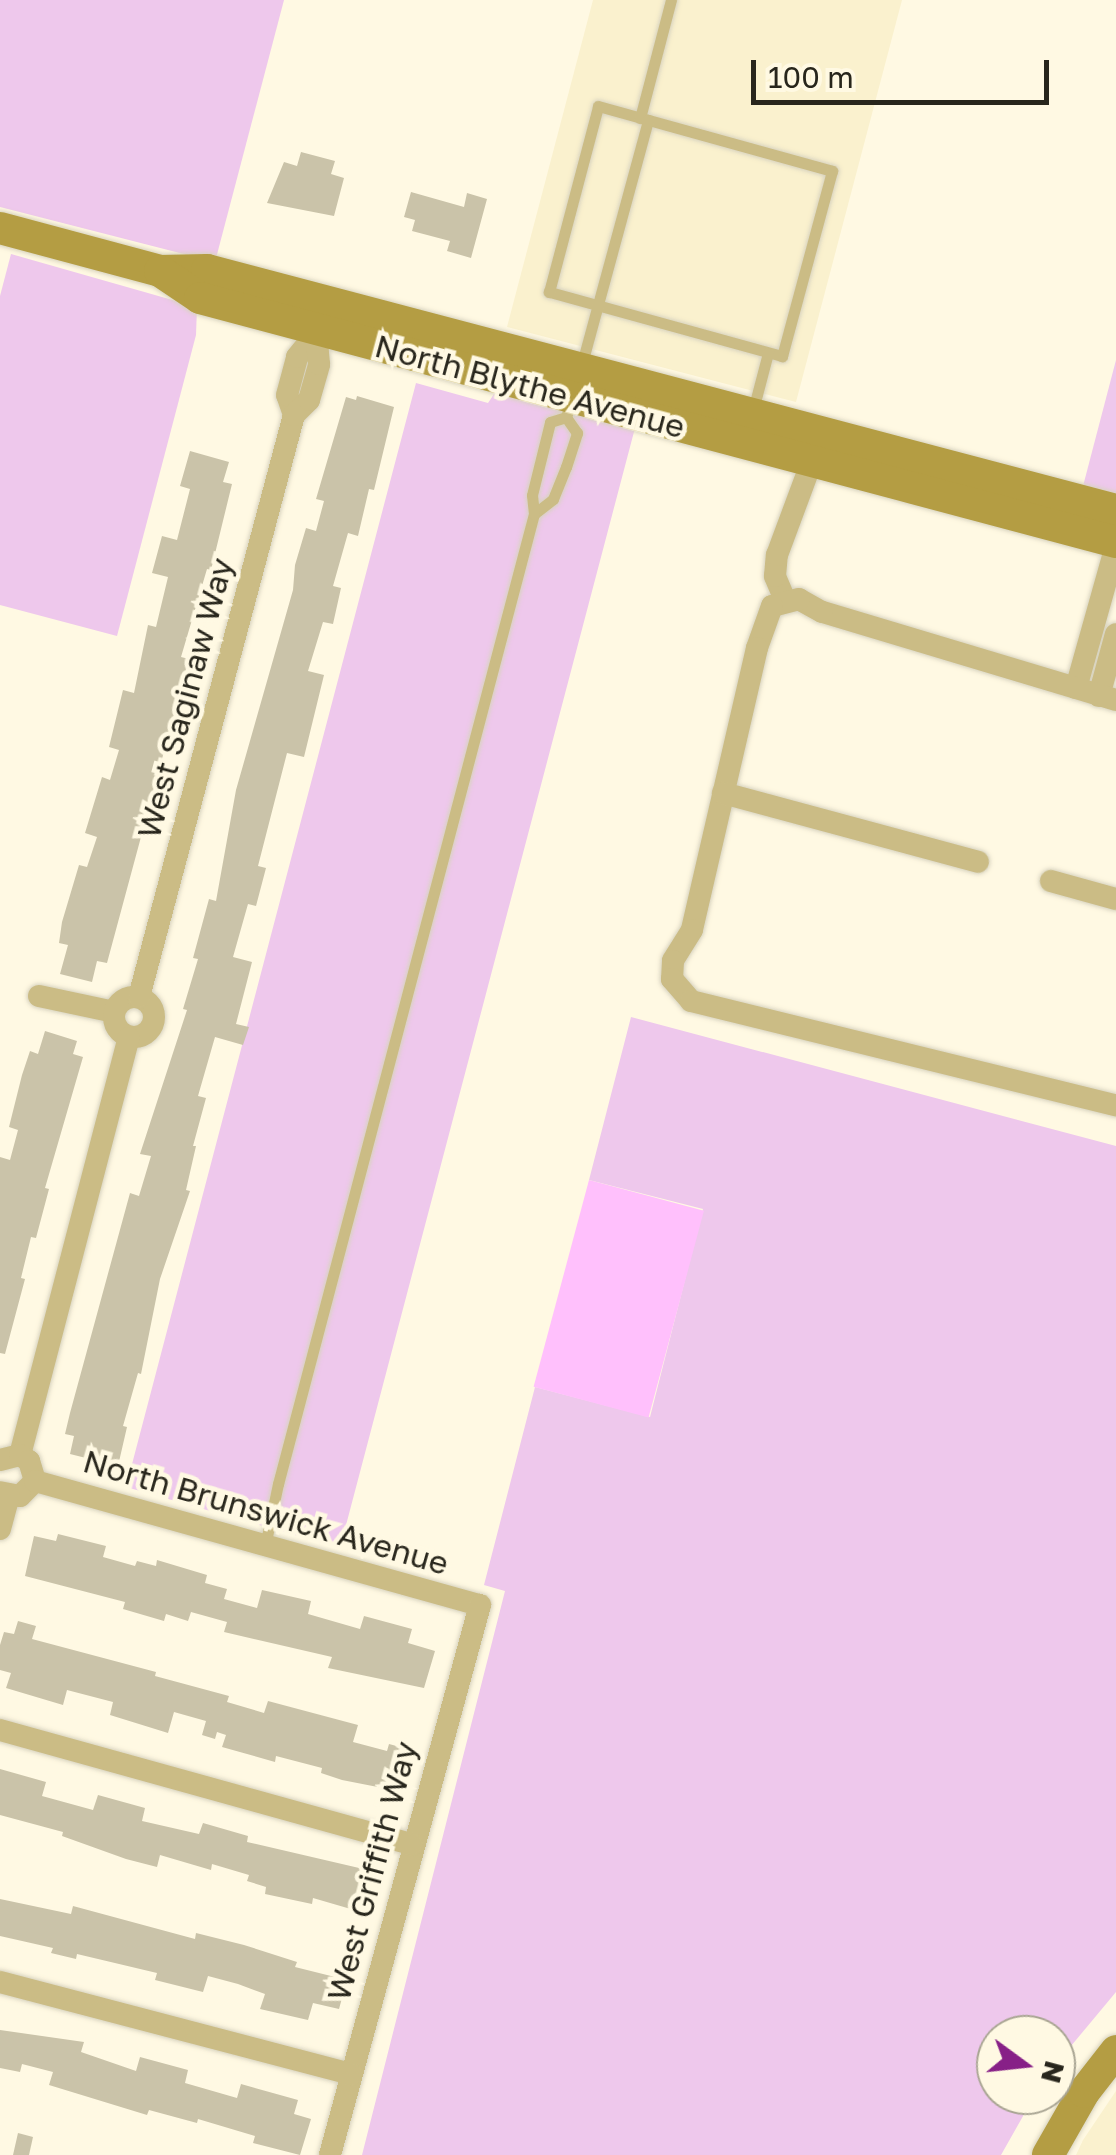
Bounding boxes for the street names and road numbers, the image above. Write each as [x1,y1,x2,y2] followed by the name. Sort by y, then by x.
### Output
[371,326,689,446] street label: North Blythe Avenue
[129,554,241,842] street label: West Saginaw Way
[79,1441,453,1583] street label: North Brunswick Avenue
[319,1737,425,2005] street label: West Griffith Way

